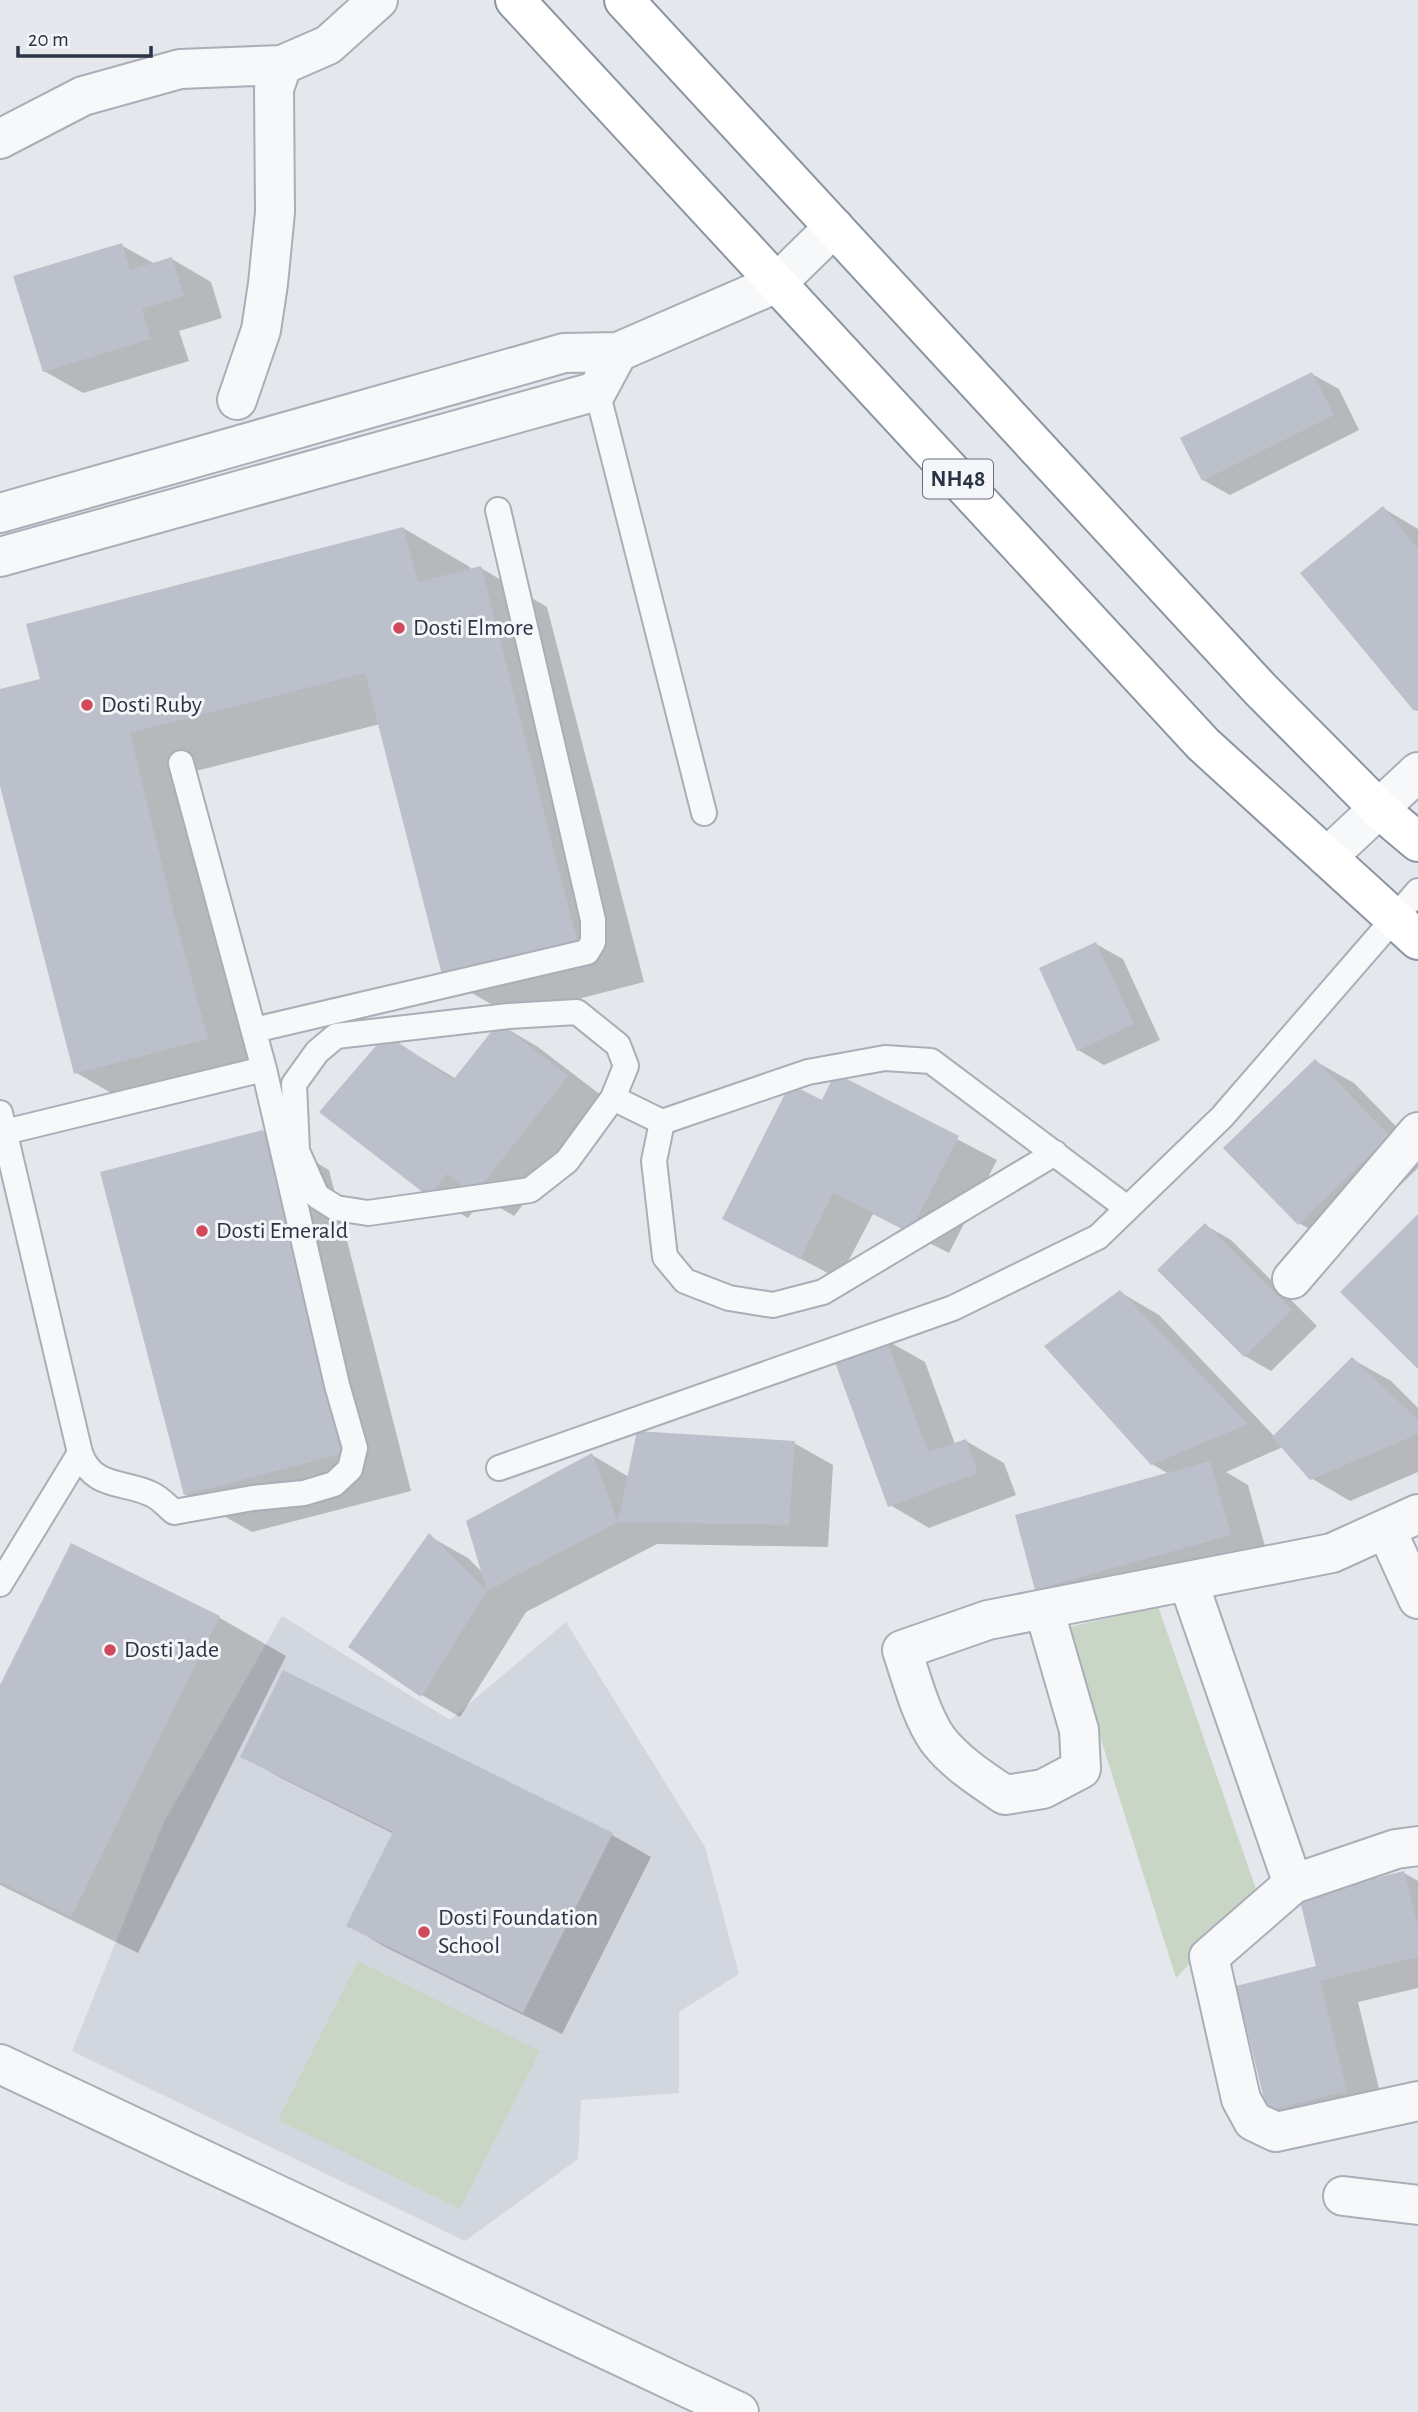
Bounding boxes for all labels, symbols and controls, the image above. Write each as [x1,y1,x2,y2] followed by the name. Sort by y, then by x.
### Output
[18,14,150,58] scale bar
[28,29,69,50] text: 20 m
[923,460,993,499] road number: NH48
[413,616,534,640] place label: Dosti Elmore
[391,620,407,636] marker: Dosti Elmore
[101,693,202,717] place label: Dosti Ruby
[79,697,95,713] marker: Dosti Ruby
[216,1219,348,1243] place label: Dosti Emerald
[194,1223,210,1239] marker: Dosti Emerald
[124,1638,219,1662] place label: Dosti Jade
[102,1642,118,1658] marker: Dosti Jade
[438,1906,598,1958] place label: Dosti Foundation School
[416,1924,432,1940] marker: Dosti Foundation School

